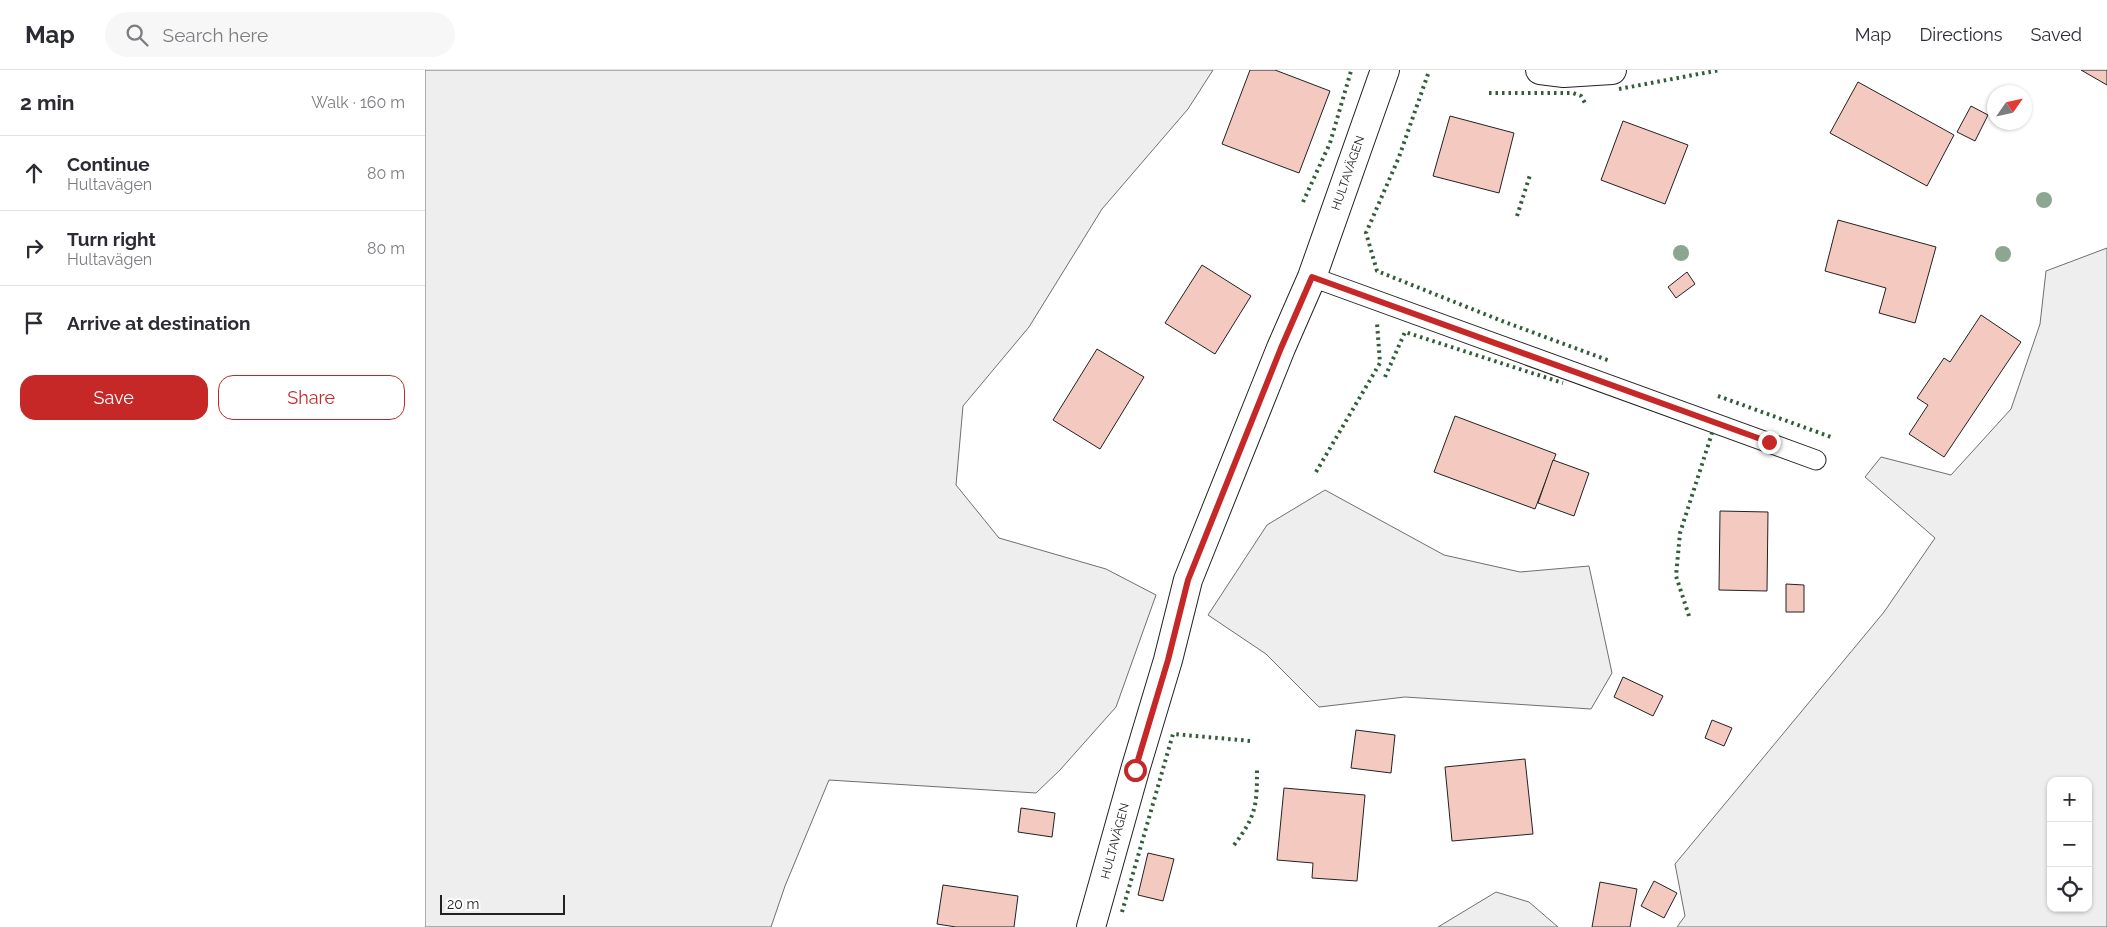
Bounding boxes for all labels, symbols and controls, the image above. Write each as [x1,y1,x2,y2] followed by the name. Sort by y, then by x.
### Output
[105,12,455,57] search box
[25,20,75,49] text: Map
[123,21,151,49] icon: search
[163,24,268,46] text: Search here
[1855,24,1891,45] text: Map
[1919,24,2003,45] text: Directions
[2031,24,2082,45] text: Saved
[1987,85,2032,130] north arrow
[20,90,74,115] text: 2 min
[311,93,405,112] text: Walk · 160 m
[1329,134,1367,212] street label: HULTAVÄGEN
[67,153,150,175] text: Continue
[20,159,48,187] icon: ahead
[367,164,405,183] text: 80 m
[67,175,152,194] text: Hultavägen
[67,228,156,250] text: Turn right
[20,234,48,262] icon: right
[367,239,405,258] text: 80 m
[67,250,152,269] text: Hultavägen
[20,309,48,337] icon: arrive
[67,312,251,334] text: Arrive at destination
[20,375,208,420] button: Save
[218,375,405,420] button: Share
[1758,431,1781,454] route end
[1124,759,1147,782] route start
[2047,777,2092,912] map controls
[2047,777,2092,822] button: +
[1098,802,1132,880] street label: HULTAVÄGEN
[2047,822,2092,867] button: −
[2047,867,2092,912] button: locate
[440,892,565,915] scale bar
[447,896,479,912] text: 20 m

